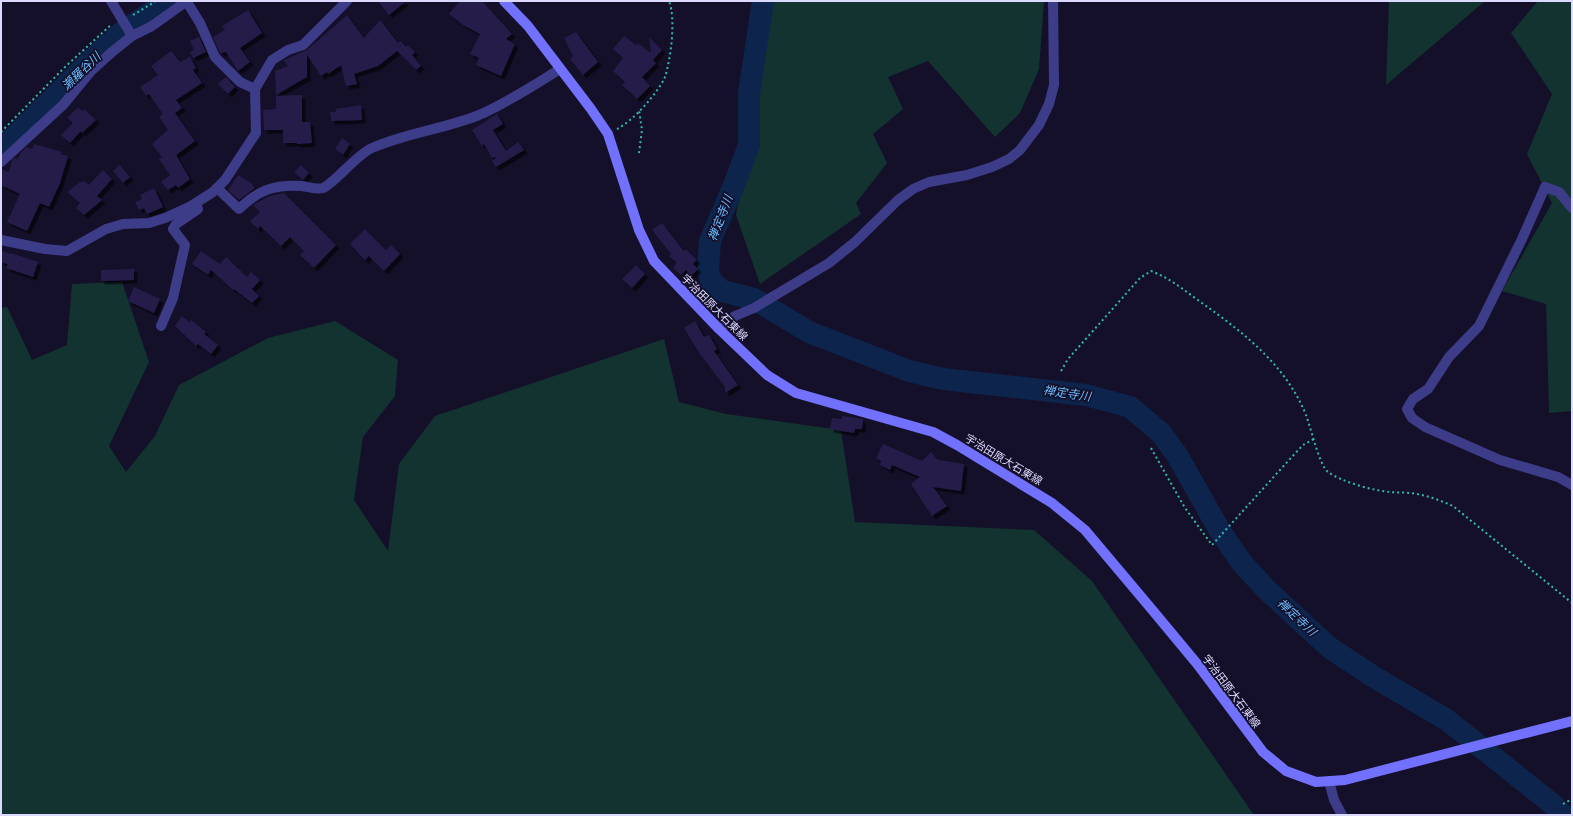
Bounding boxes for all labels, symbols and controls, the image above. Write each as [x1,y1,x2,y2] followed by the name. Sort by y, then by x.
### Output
[59,48,105,93] water label: 瀬羅谷川
[704,191,736,243] water label: 禅定寺川
[679,271,751,343] street label: 宇治田原大石東線
[1042,382,1094,404] water label: 禅定寺川
[963,431,1045,487] street label: 宇治田原大石東線
[1274,595,1321,640] water label: 禅定寺川
[1200,652,1264,730] street label: 宇治田原大石東線

